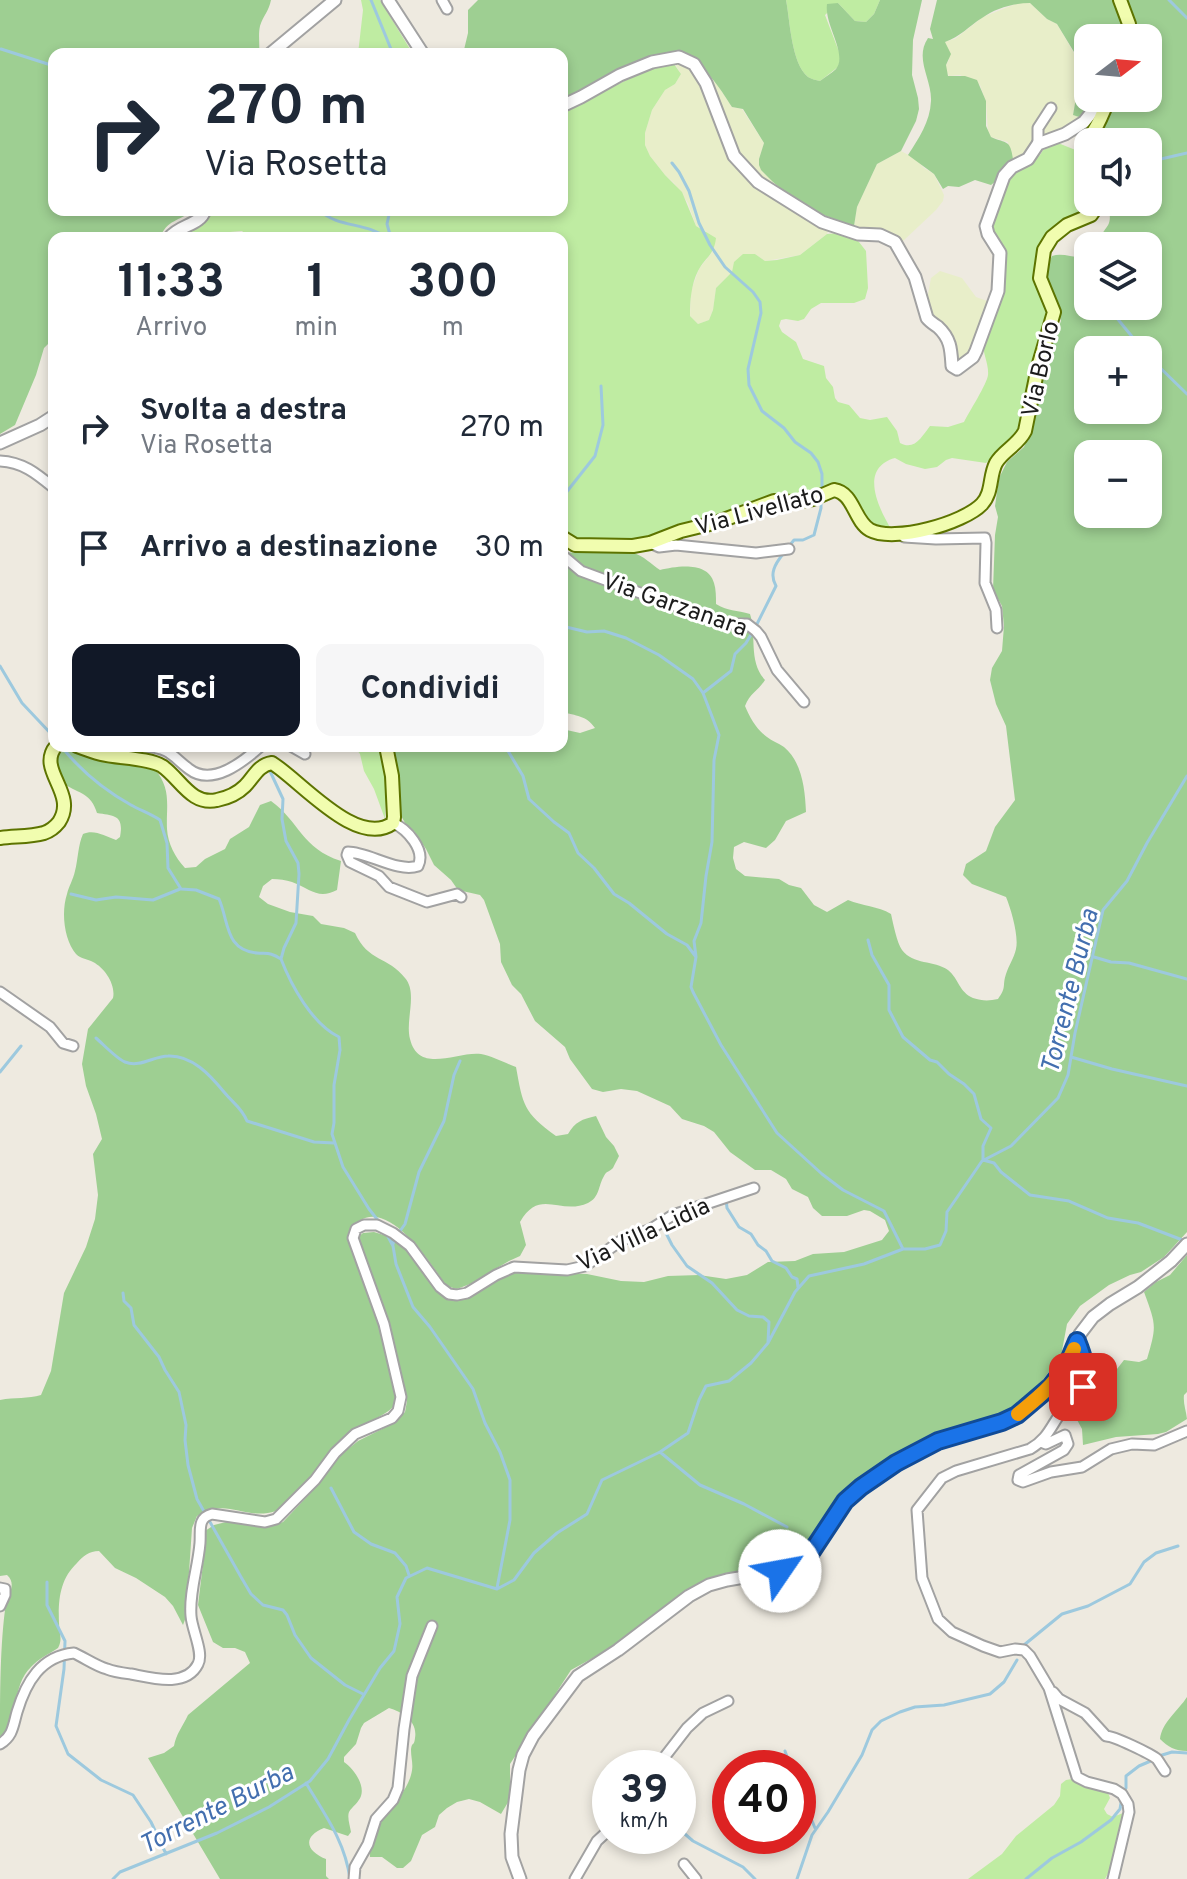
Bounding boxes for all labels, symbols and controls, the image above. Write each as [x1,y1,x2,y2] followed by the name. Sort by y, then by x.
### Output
[1074,24,1162,112] north arrow
[1074,24,1162,528] map controls
[204,74,368,144] text: 270 m
[72,80,176,184] icon: right
[1074,128,1162,216] button: sound
[204,143,388,189] text: Via Rosetta
[1074,232,1162,320] button: layers
[117,254,225,314] text: 11:33
[307,254,326,314] text: 1
[407,254,499,314] text: 300
[135,312,207,345] text: Arrivo
[295,312,338,345] text: min
[442,312,464,345] text: m
[1016,318,1068,421] street label: Via Borlo
[1074,336,1162,424] button: +
[140,393,347,430] text: Svolta a destra
[72,406,116,450] icon: right
[459,410,544,447] text: 270 m
[140,430,273,463] text: Via Rosetta
[1074,440,1162,528] button: −
[692,480,827,543] street label: Via Livellato
[72,526,116,570] icon: arrive
[140,530,438,567] text: Arrivo a destinazione
[475,530,544,567] text: 30 m
[598,567,751,645] street label: Via Garzanara
[72,644,300,736] button: Esci
[316,644,544,736] button: Condividi
[1035,905,1108,1077] water label: Torrente Burba
[573,1192,715,1280] street label: Via Villa Lidia
[1049,1353,1117,1421] pin
[1061,1365,1105,1409] icon: arrive
[738,1529,822,1613] position arrow
[712,1750,816,1854] speed limit sign: 40
[135,1757,300,1863] water label: Torrente Burba
[620,1767,668,1817] text: 39
[620,1809,668,1835] text: km/h

